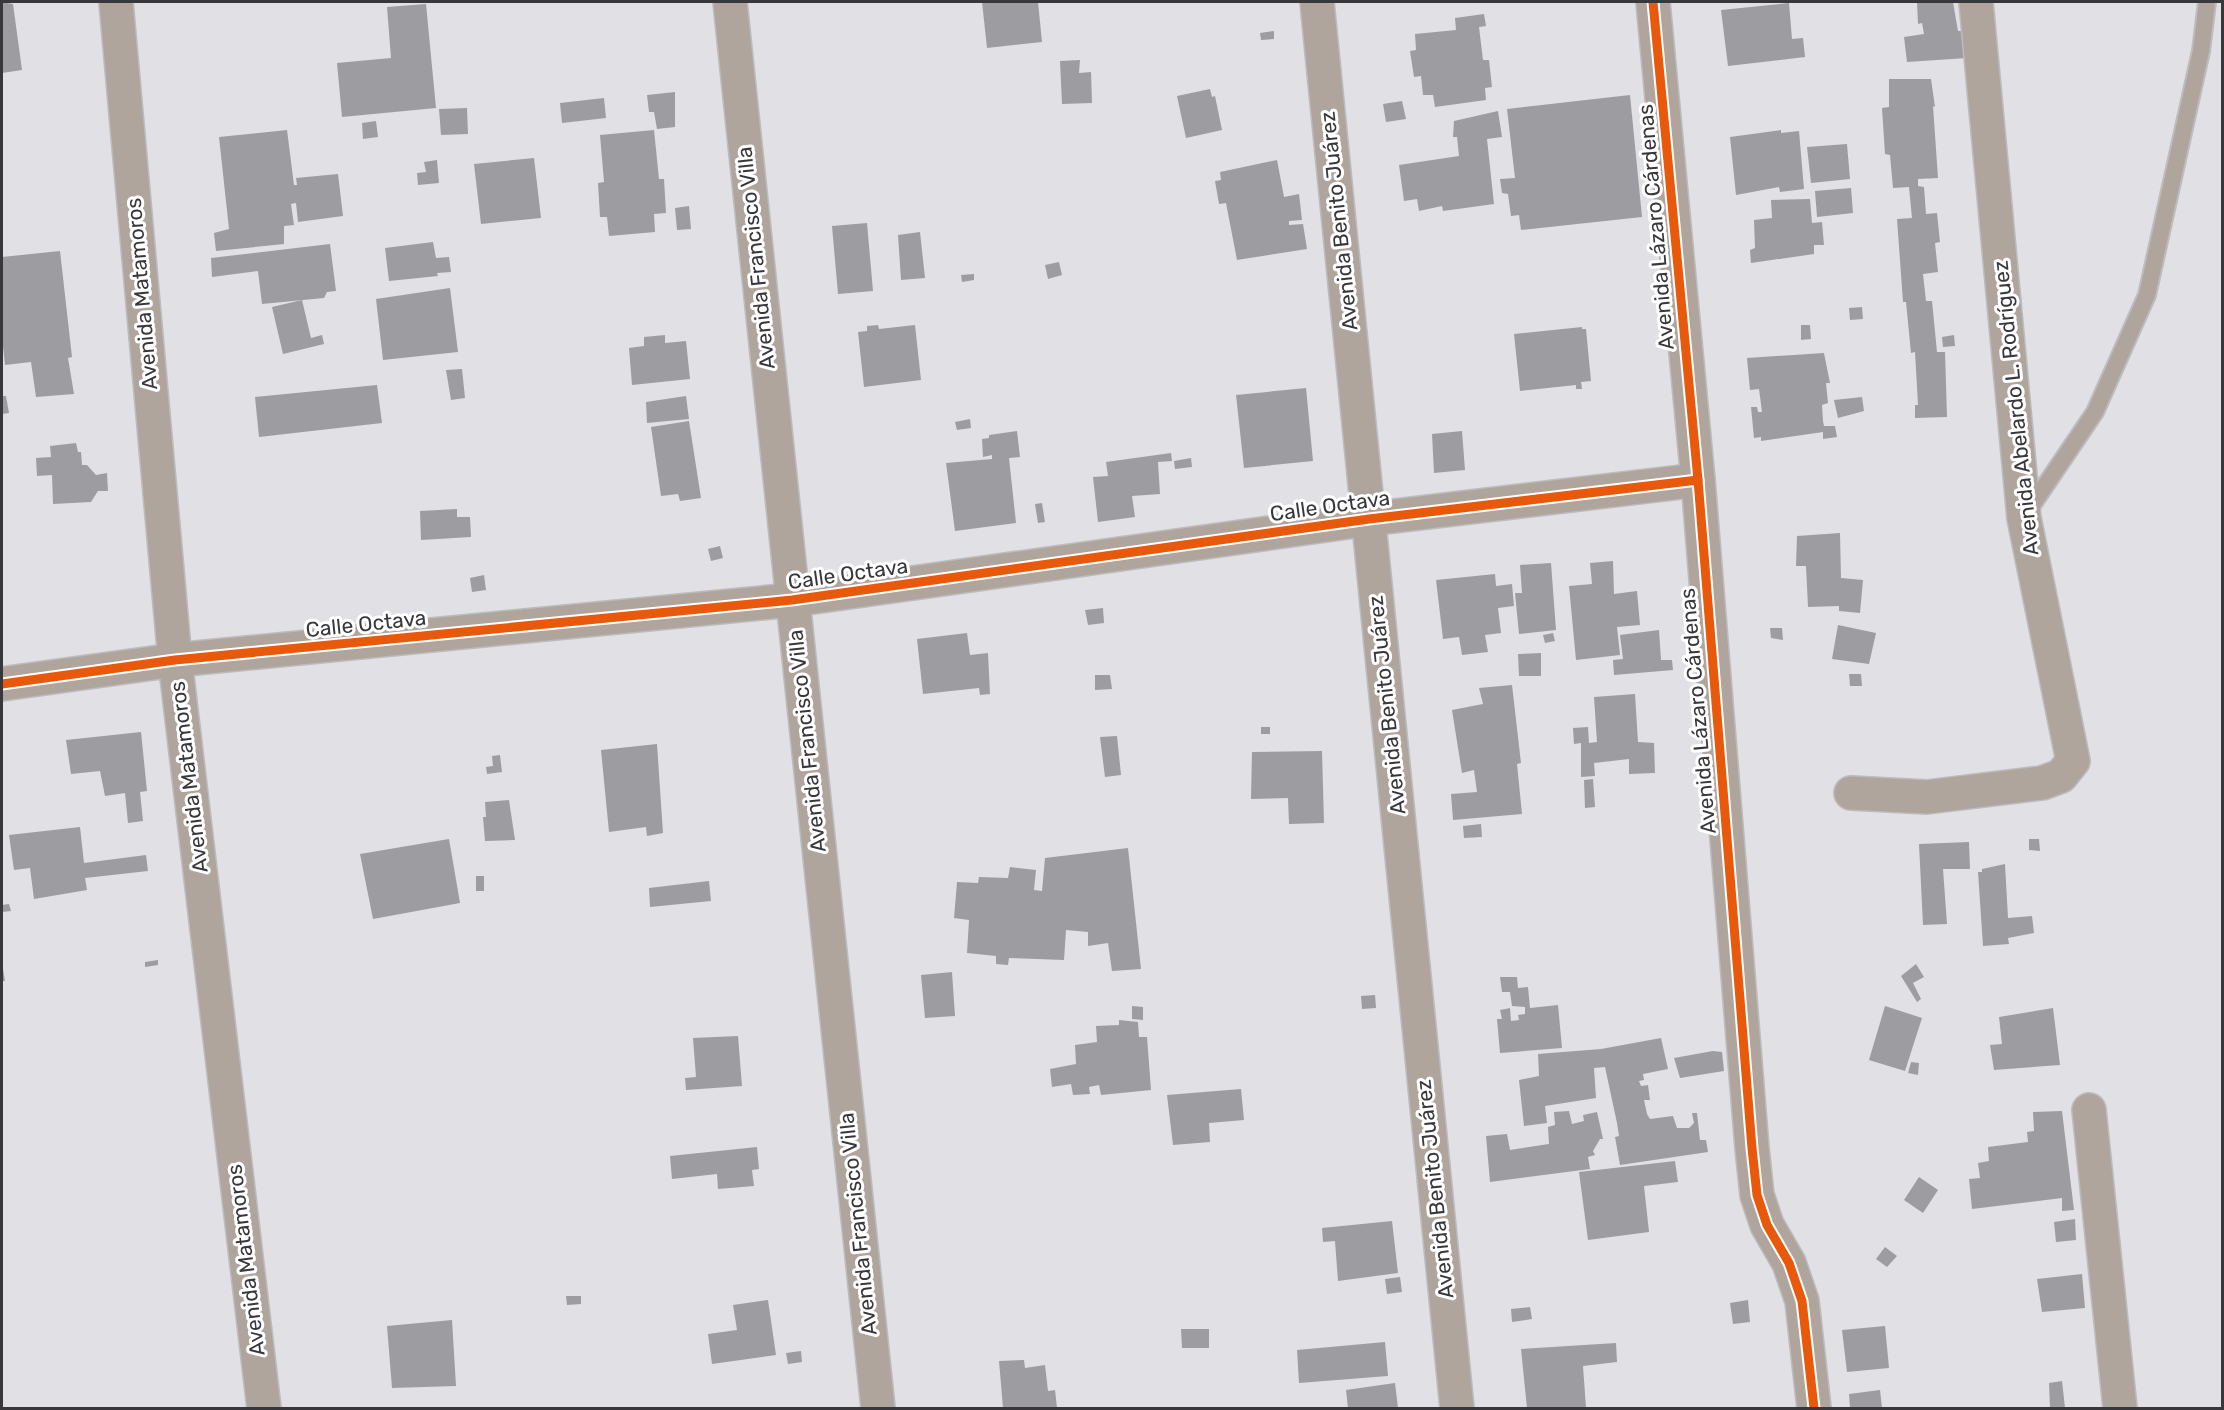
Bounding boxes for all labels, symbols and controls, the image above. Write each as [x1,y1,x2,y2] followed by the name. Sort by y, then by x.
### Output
[1632,103,1679,351] street label: Avenida Lázaro Cárdenas
[1315,110,1362,332] street label: Avenida Benito Juárez
[731,145,780,371] street label: Avenida Francisco Villa
[121,197,162,391] street label: Avenida Matamoros
[1988,259,2043,557] street label: Avenida Abelardo L. Rodríguez
[1268,485,1392,526] street label: Calle Octava
[786,553,910,594] street label: Calle Octava
[1674,587,1721,835] street label: Avenida Lázaro Cárdenas
[1363,594,1410,816] street label: Avenida Benito Juárez
[305,605,427,642] street label: Calle Octava
[782,628,831,854] street label: Avenida Francisco Villa
[164,680,213,874] street label: Avenida Matamoros
[1411,1078,1458,1300] street label: Avenida Benito Juárez
[833,1111,882,1337] street label: Avenida Francisco Villa
[221,1163,270,1357] street label: Avenida Matamoros

